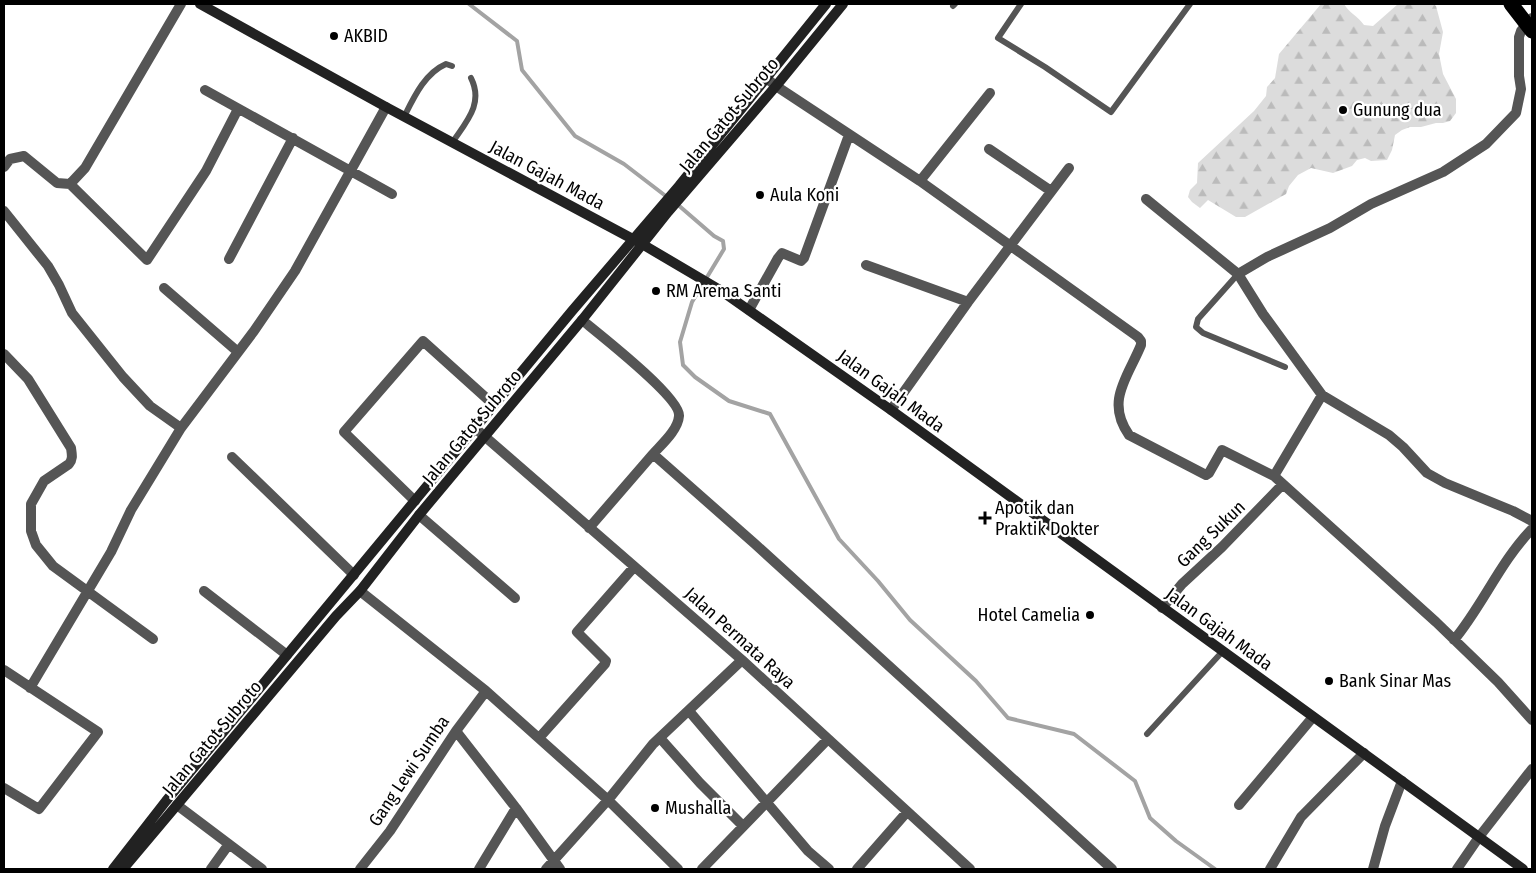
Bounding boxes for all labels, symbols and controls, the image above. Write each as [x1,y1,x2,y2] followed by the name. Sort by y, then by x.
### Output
[344,25,388,47] place label: AKBID
[328,30,340,42] marker: AKBID
[675,53,783,177] street label: Jalan Gatot Subroto
[1353,99,1442,121] place label: Gunung dua
[1337,104,1349,116] marker: Gunung dua
[486,136,608,215] street label: Jalan Gajah Mada
[770,184,839,206] place label: Aula Koni
[754,189,766,201] marker: Aula Koni
[666,280,782,302] place label: RM Arema Santi
[650,285,662,297] marker: RM Arema Santi
[833,345,949,437] street label: Jalan Gajah Mada
[418,365,526,489] street label: Jalan Gatot Subroto
[1172,496,1250,572] street label: Gang Sukun
[995,497,1100,540] place label: Apotik dan Praktik Dokter
[979,512,991,524] marker: Apotik dan Praktik Dokter
[680,583,800,693] street label: Jalan Permata Raya
[1161,583,1277,675] street label: Jalan Gajah Mada
[978,604,1080,626] place label: Hotel Camelia
[1084,609,1096,621] marker: Hotel Camelia
[1339,670,1452,692] place label: Bank Sinar Mas
[1323,675,1335,687] marker: Bank Sinar Mas
[158,676,266,800] street label: Jalan Gatot Subroto
[364,711,454,831] street label: Gang Lewi Sumba
[665,797,731,819] place label: Mushalla
[649,802,661,814] marker: Mushalla

